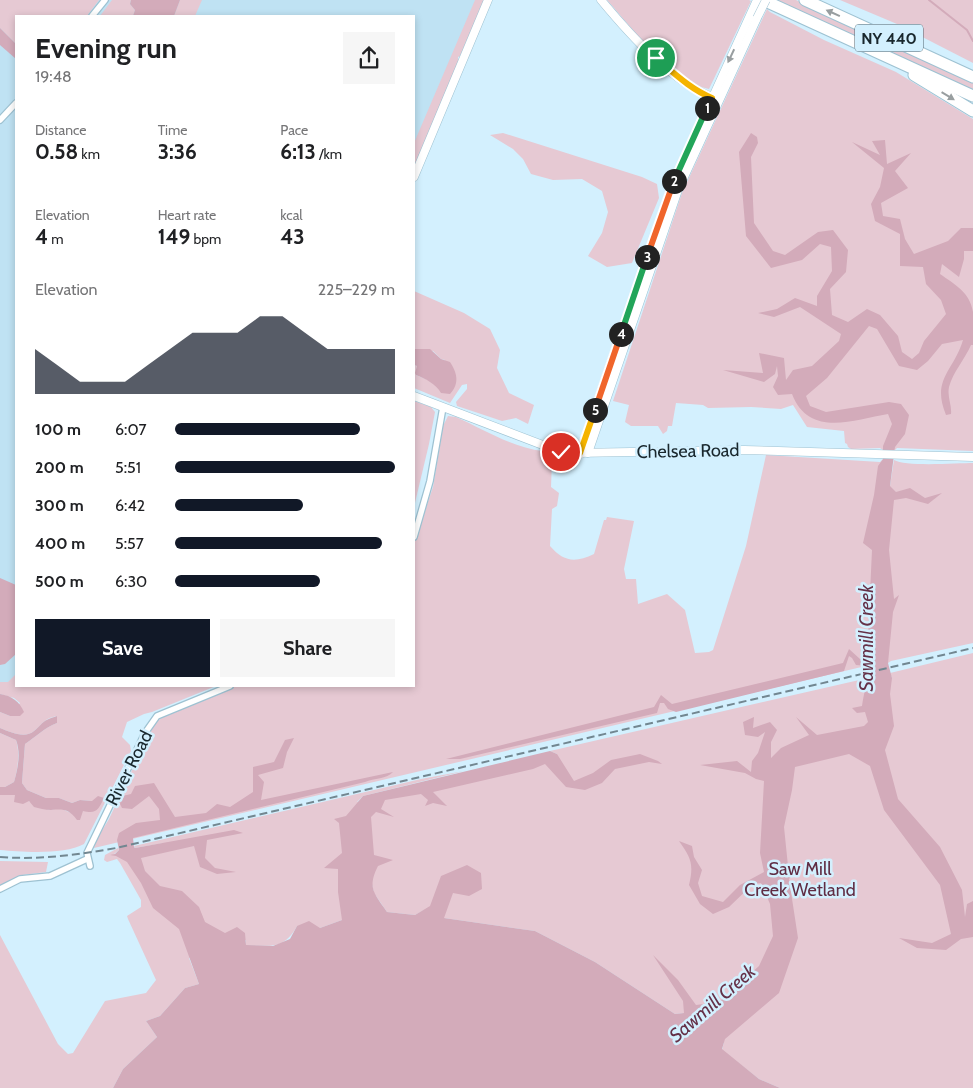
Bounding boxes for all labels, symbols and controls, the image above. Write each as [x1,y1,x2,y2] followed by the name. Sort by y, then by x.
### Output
[826,8,840,16] one-way arrow
[855,24,923,52] road number: NY 440
[35,31,177,65] text: Evening run
[343,32,395,84] button: share
[635,37,677,79] pin
[642,44,670,72] icon: arrive
[727,49,735,63] one-way arrow
[35,67,72,86] text: 19:48
[941,91,954,100] one-way arrow
[694,96,720,120] pin: 1
[705,99,710,117] text: 1
[35,121,87,139] text: Distance
[158,121,187,139] text: Time
[280,121,308,139] text: Pace
[35,139,78,164] text: 0.58
[158,139,197,164] text: 3:36
[280,139,316,164] text: 6:13
[78,145,100,163] text: km
[316,145,342,163] text: /km
[662,168,686,194] pin: 2
[671,172,678,190] text: 2
[35,206,90,224] text: Elevation
[158,206,216,224] text: Heart rate
[280,206,303,224] text: kcal
[35,224,48,249] text: 4
[158,224,190,249] text: 149
[280,224,305,249] text: 43
[48,230,63,248] text: m
[190,230,221,248] text: bpm
[634,244,660,270] pin: 3
[644,248,651,266] text: 3
[35,280,98,299] text: Elevation
[318,280,395,299] text: 225–229 m
[608,322,634,346] pin: 4
[617,325,626,343] text: 4
[582,398,608,422] pin: 5
[592,401,599,419] text: 5
[35,420,81,439] text: 100 m
[115,420,146,439] text: 6:07
[540,431,582,473] pin
[547,438,575,466] icon: check
[636,439,740,463] street label: Chelsea Road
[35,458,84,477] text: 200 m
[115,458,141,477] text: 5:51
[35,496,84,515] text: 300 m
[115,496,145,515] text: 6:42
[35,534,85,553] text: 400 m
[115,534,144,553] text: 5:57
[35,572,84,591] text: 500 m
[115,572,147,591] text: 6:30
[855,584,878,691] water label: Sawmill Creek
[35,619,210,677] button: Save
[220,619,395,677] button: Share
[101,727,157,809] street label: River Road
[744,858,856,901] park label: Saw Mill Creek Wetland
[664,959,761,1047] water label: Sawmill Creek

